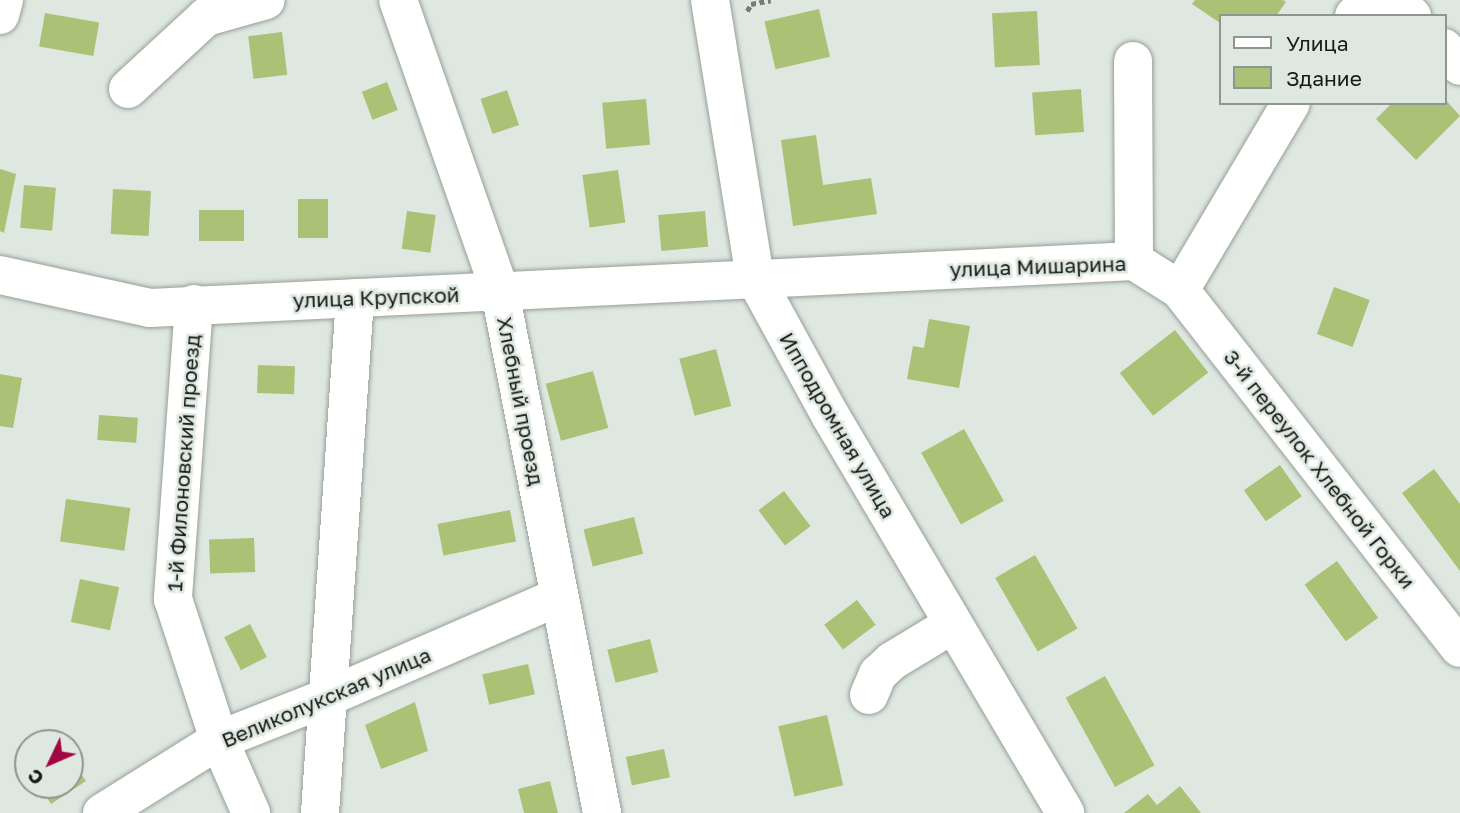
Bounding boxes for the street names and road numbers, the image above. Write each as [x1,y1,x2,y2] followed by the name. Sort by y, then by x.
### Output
[949,250,1127,282] street label: улица Мишарина
[292,281,460,313] street label: улица Крупской
[492,314,550,488] street label: Хлебный проезд
[775,328,901,522] street label: Ипподромная улица
[161,334,205,592] street label: 1-й Филоновский проезд
[1219,345,1421,593] street label: 3-й переулок Хлебной Горки
[218,641,434,753] street label: Великолукская улица

